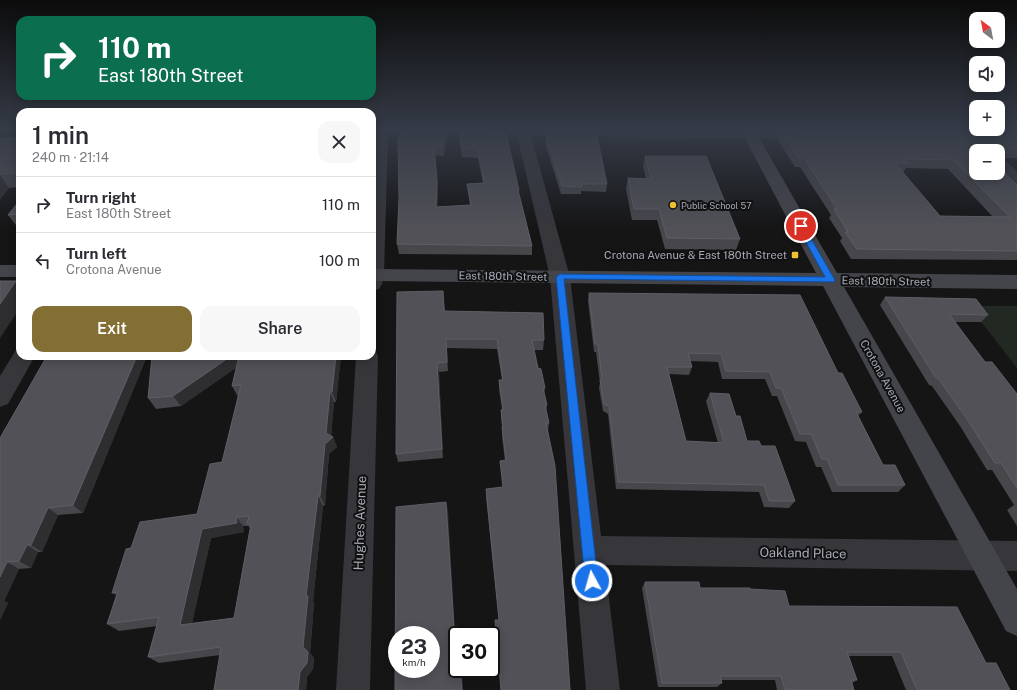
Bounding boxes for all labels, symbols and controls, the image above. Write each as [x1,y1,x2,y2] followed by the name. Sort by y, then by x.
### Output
[969,12,1005,48] north arrow
[969,12,1005,180] map controls
[98,31,171,64] text: 110 m
[32,32,84,84] icon: right
[969,56,1005,92] button: sound
[98,65,243,86] text: East 180th Street
[969,100,1005,136] button: +
[32,121,89,149] text: 1 min
[318,121,360,163] button: close
[969,144,1005,180] button: −
[32,150,109,165] text: 240 m · 21:14
[66,189,136,206] text: Turn right
[32,194,54,216] icon: right
[322,196,360,213] text: 110 m
[668,200,678,210] marker: Public School 57
[681,200,752,211] place label: Public School 57
[66,206,171,221] text: East 180th Street
[784,209,818,243] pin
[790,215,812,237] icon: arrive
[66,245,127,262] text: Turn left
[604,249,787,261] place label: Crotona Avenue & East 180th Street
[32,250,54,272] icon: left
[790,250,800,260] marker: Crotona Avenue & East 180th Street
[319,252,360,269] text: 100 m
[66,262,162,277] text: Crotona Avenue
[458,269,548,283] street label: East 180th Street
[841,274,931,288] street label: East 180th Street
[32,306,192,352] button: Exit
[200,306,360,352] button: Share
[858,338,908,414] street label: Crotona Avenue
[351,475,369,571] street label: Hughes Avenue
[759,545,847,561] street label: Oakland Place
[571,560,613,602] position arrow
[448,626,500,678] speed limit sign: 30
[401,635,427,659] text: 23
[402,656,426,668] text: km/h

